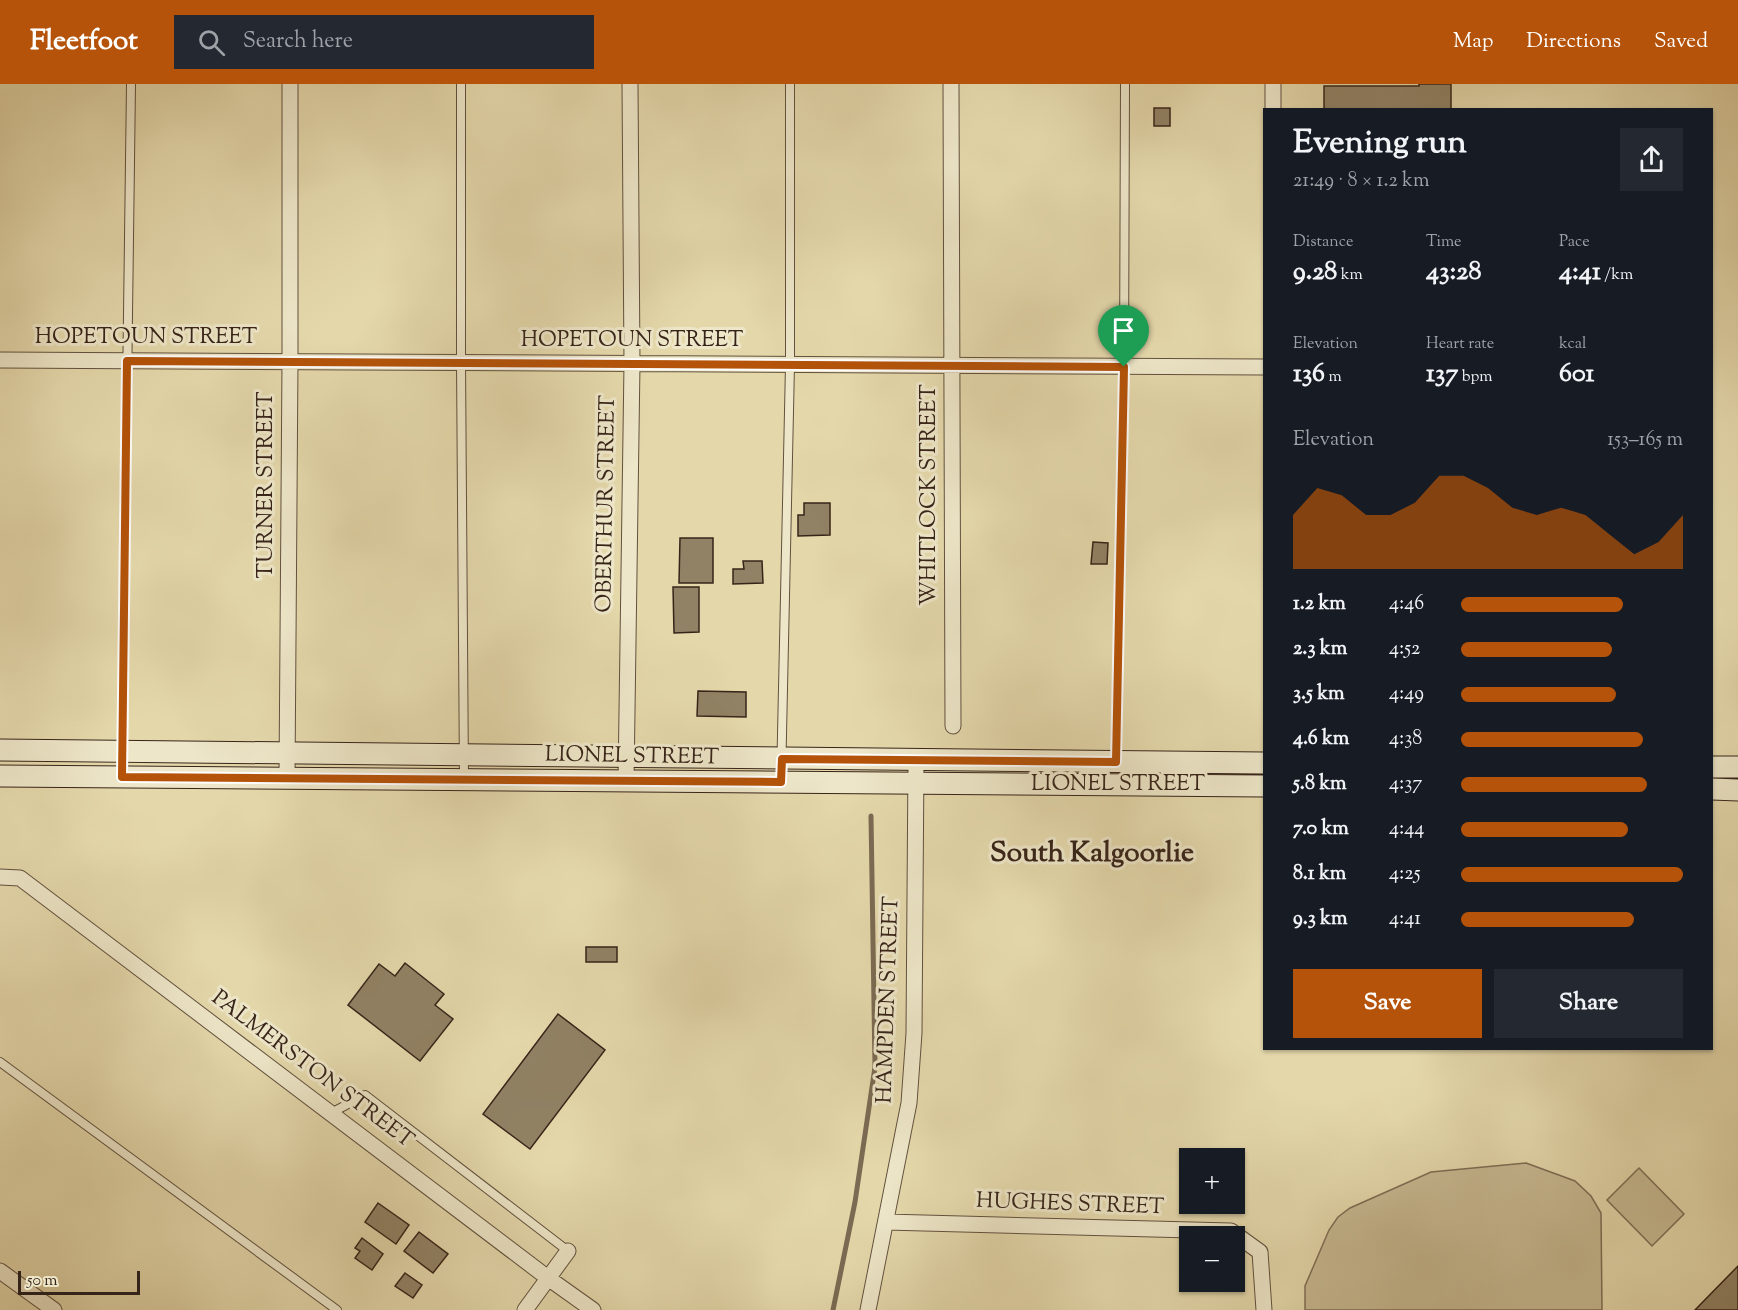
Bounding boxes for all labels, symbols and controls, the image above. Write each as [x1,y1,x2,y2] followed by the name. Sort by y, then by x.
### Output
[174,15,594,69] search box
[30,22,138,62] text: Fleetfoot
[195,26,228,59] icon: search
[243,26,353,58] text: Search here
[1453,27,1493,57] text: Map
[1526,27,1621,57] text: Directions
[1654,27,1708,57] text: Saved
[1293,120,1467,168] text: Evening run
[1620,128,1683,191] button: share
[1293,167,1430,196] text: 21:49 · 8 × 1.2 km
[1293,231,1353,254] text: Distance
[1426,231,1462,254] text: Time
[1559,231,1590,254] text: Pace
[1293,254,1337,291] text: 9.28
[1426,254,1482,291] text: 43:28
[1559,254,1601,291] text: 4:41
[1337,264,1363,287] text: km
[1601,264,1633,287] text: /km
[1098,305,1149,367] pin
[1107,314,1140,347] icon: arrive
[35,322,258,354] street label: HOPETOUN STREET
[521,325,744,357] street label: HOPETOUN STREET
[1293,333,1358,356] text: Elevation
[1426,333,1494,356] text: Heart rate
[1559,333,1587,356] text: kcal
[1293,356,1325,393] text: 136
[1426,356,1458,393] text: 137
[1559,356,1594,393] text: 601
[1325,366,1342,389] text: m
[1458,366,1493,389] text: bpm
[914,384,946,606] street label: WHITLOCK STREET
[251,391,283,578] street label: TURNER STREET
[589,394,625,613] street label: OBERTHUR STREET
[1293,426,1374,455] text: Elevation
[1607,426,1683,455] text: 153–165 m
[1293,590,1346,619] text: 1.2 km
[1389,590,1424,619] text: 4:46
[1293,635,1347,664] text: 2.3 km
[1389,635,1420,664] text: 4:52
[1293,680,1345,709] text: 3.5 km
[1389,680,1424,709] text: 4:49
[1293,725,1349,754] text: 4.6 km
[1389,725,1422,754] text: 4:38
[545,739,720,775] street label: LIONEL STREET
[1031,769,1206,801] street label: LIONEL STREET
[1293,770,1347,799] text: 5.8 km
[1389,770,1422,799] text: 4:37
[1293,815,1349,844] text: 7.0 km
[1389,815,1424,844] text: 4:44
[990,834,1194,874] district label: South Kalgoorlie
[1293,860,1346,889] text: 8.1 km
[1389,860,1420,889] text: 4:25
[869,895,909,1104] street label: HAMPDEN STREET
[1293,905,1348,934] text: 9.3 km
[1389,905,1421,934] text: 4:41
[1293,969,1482,1038] button: Save
[1494,969,1683,1038] button: Share
[204,983,420,1157] street label: PALMERSTON STREET
[1179,1148,1245,1292] map controls
[1179,1148,1245,1214] button: +
[975,1186,1165,1224] street label: HUGHES STREET
[1179,1226,1245,1292] button: −
[18,1268,140,1296] scale bar
[27,1270,58,1293] text: 50 m

